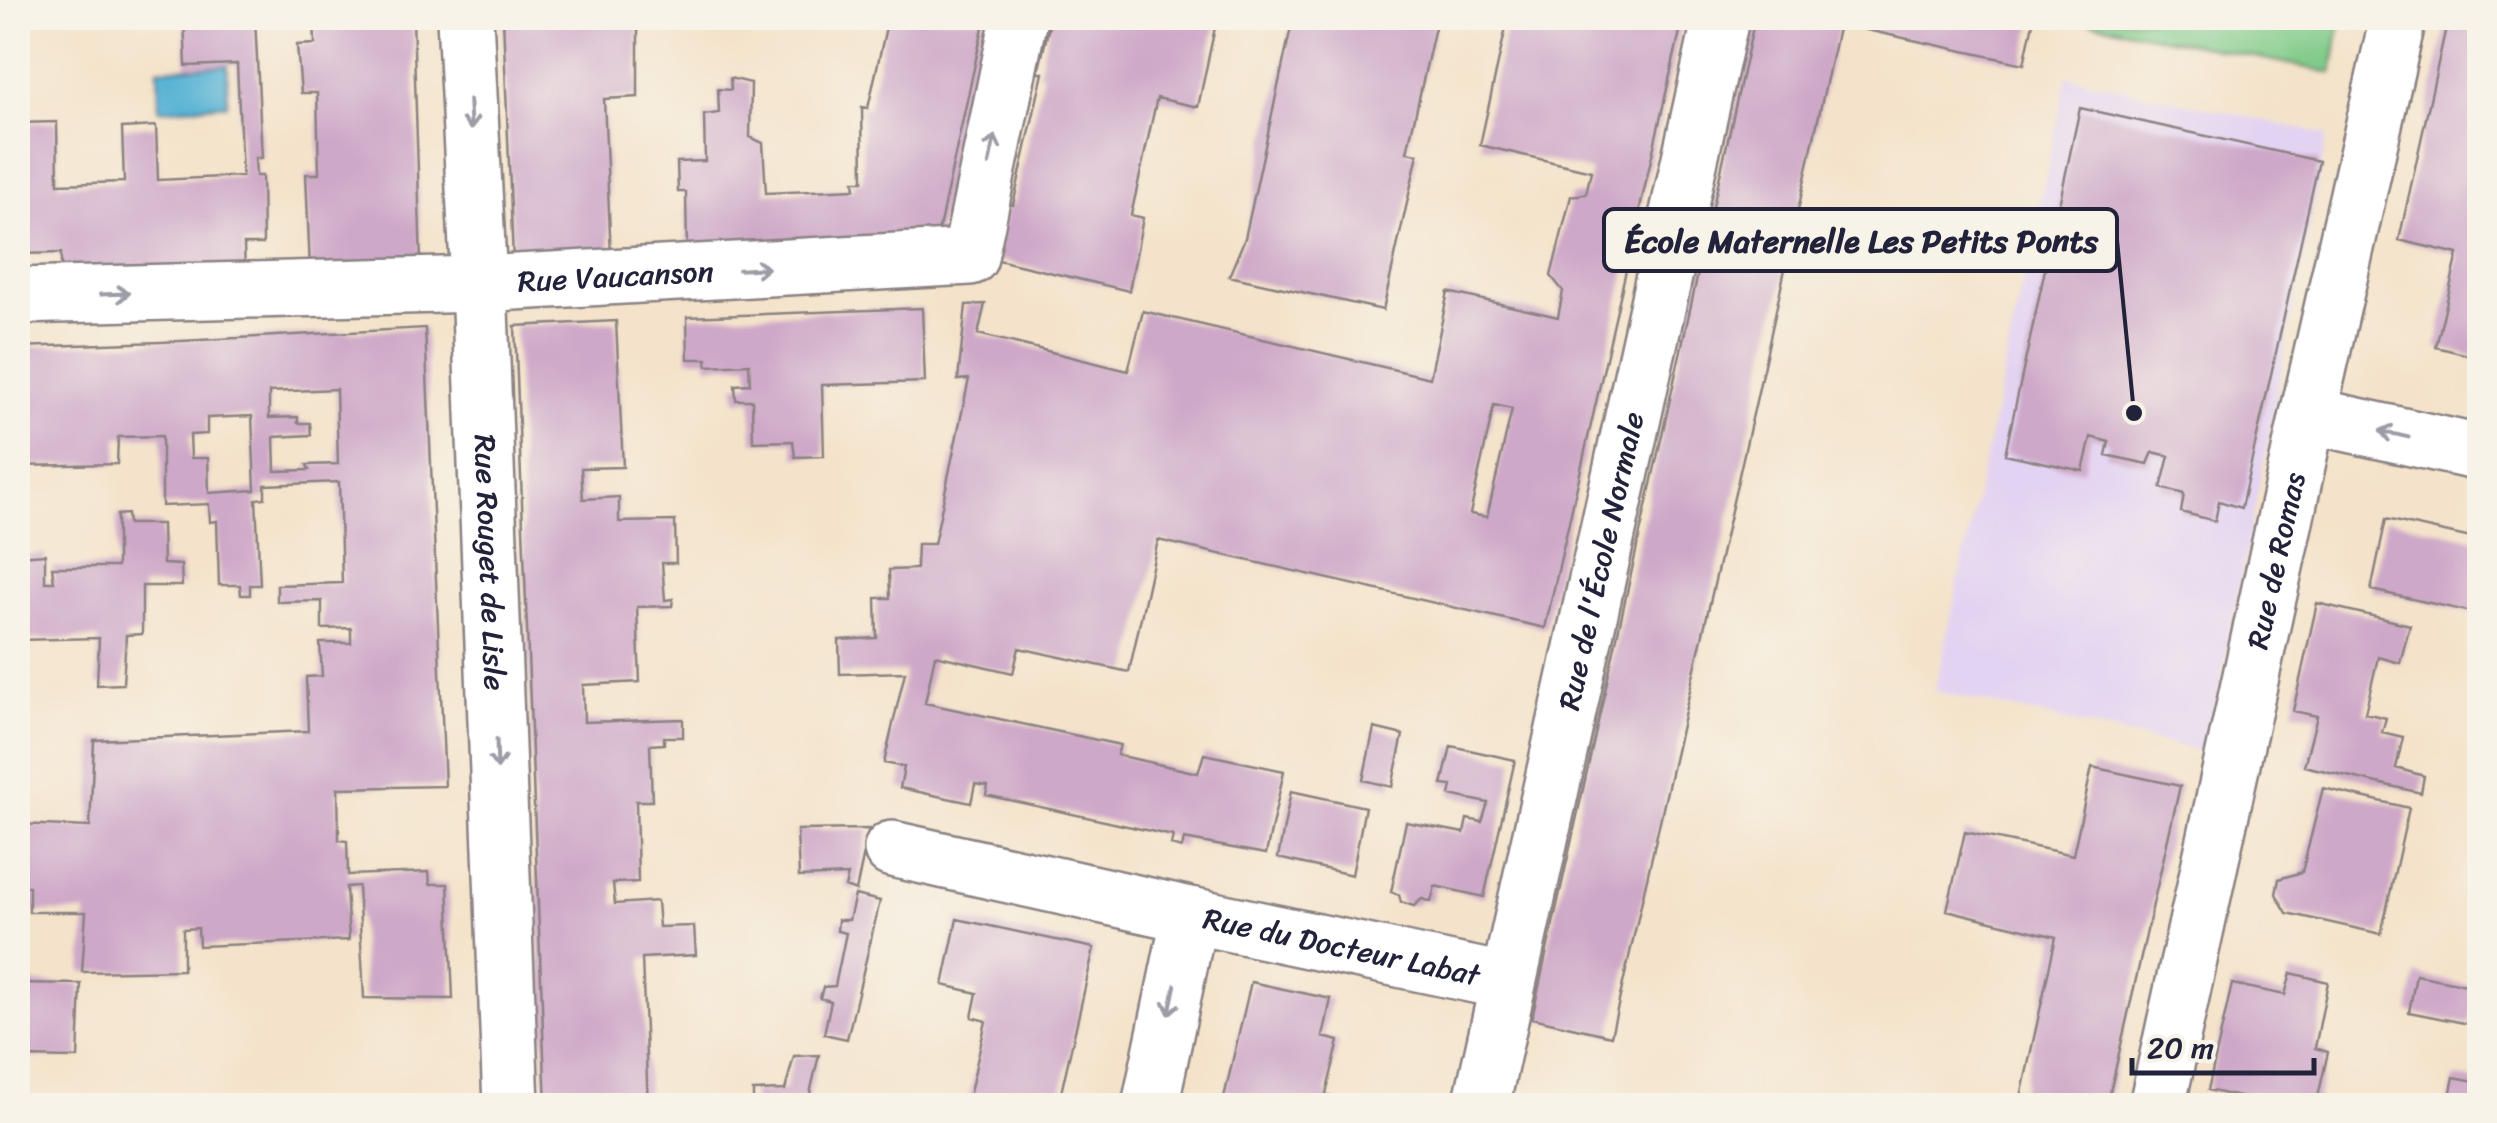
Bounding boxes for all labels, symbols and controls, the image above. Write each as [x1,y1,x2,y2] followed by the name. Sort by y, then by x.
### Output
[461,98,480,130] one-way arrow
[984,135,1002,167] one-way arrow
[1604,209,2117,271] callout: École Maternelle Les Petits Ponts
[1624,213,2099,270] text: École Maternelle Les Petits Ponts
[516,244,715,309] street label: Rue Vaucanson
[738,259,770,278] one-way arrow
[98,284,130,303] one-way arrow
[1542,407,1660,715] street label: Rue de l'École Normale
[2379,424,2411,442] one-way arrow
[458,433,522,692] street label: Rue Rouget de Lisle
[2231,467,2322,654] street label: Rue de Romas
[488,738,507,770] one-way arrow
[1198,892,1487,1003] street label: Rue du Docteur Labat
[1162,983,1181,1015] one-way arrow
[2132,1013,2314,1075] scale bar
[2147,1021,2214,1075] text: 20 m

